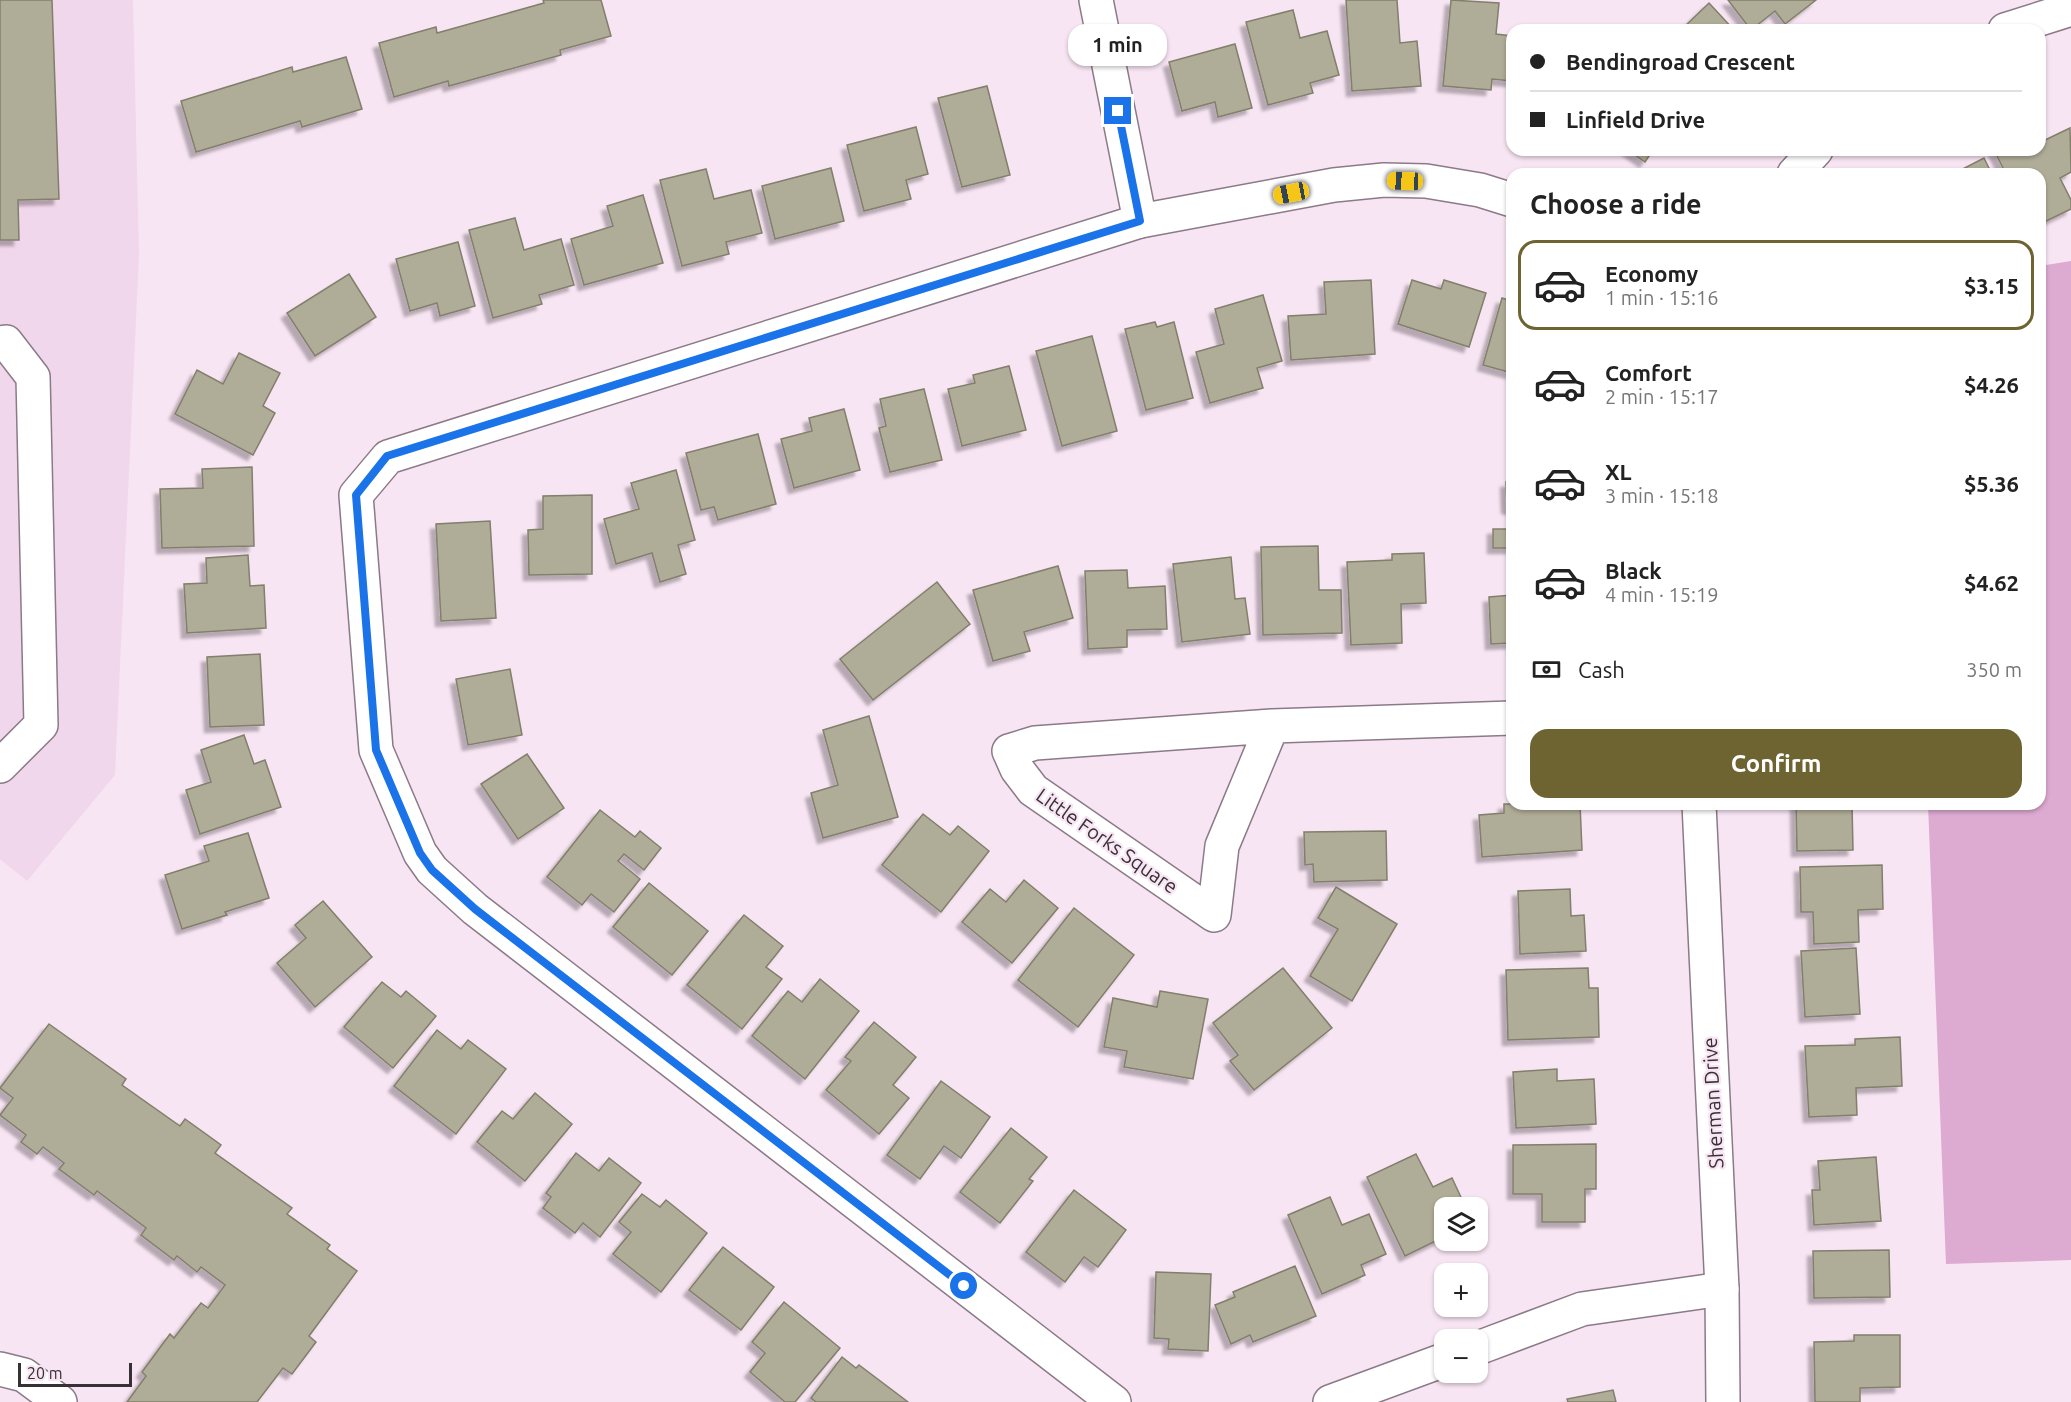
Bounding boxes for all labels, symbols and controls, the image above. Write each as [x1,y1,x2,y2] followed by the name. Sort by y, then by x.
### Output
[1068,24,1168,66] callout: 1 min
[1092,33,1143,56] text: 1 min
[1566,49,1795,74] text: Bendingroad Crescent
[1104,97,1131,124] route end
[1566,107,1705,132] text: Linfield Drive
[1387,171,1423,191] car
[1272,181,1310,205] car
[1530,189,1702,219] text: Choose a ride
[1533,258,1587,312] icon: car
[1605,261,1698,286] text: Economy
[1964,273,2019,298] text: $3.15
[1605,286,1719,309] text: 1 min · 15:16
[1533,357,1587,411] icon: car
[1605,360,1692,385] text: Comfort
[1964,372,2019,397] text: $4.26
[1605,385,1719,408] text: 2 min · 15:17
[1533,456,1587,510] icon: car
[1605,459,1632,484] text: XL
[1964,471,2019,496] text: $5.36
[1605,484,1719,507] text: 3 min · 15:18
[1533,555,1587,609] icon: car
[1605,558,1662,583] text: Black
[1964,570,2019,595] text: $4.62
[1605,583,1719,606] text: 4 min · 15:19
[1530,653,1563,686] icon: cash
[1578,657,1625,682] text: Cash
[1966,658,2022,681] text: 350 m
[1530,729,2022,798] button: Confirm
[1032,783,1182,898] street label: Little Forks Square
[1698,1037,1727,1169] street label: Sherman Drive
[1434,1197,1488,1383] map controls
[1434,1197,1488,1251] button: layers
[1434,1263,1488,1317] button: +
[950,1272,977,1299] route start
[1434,1329,1488,1383] button: −
[18,1360,132,1388] scale bar
[27,1364,63,1382] text: 20 m

